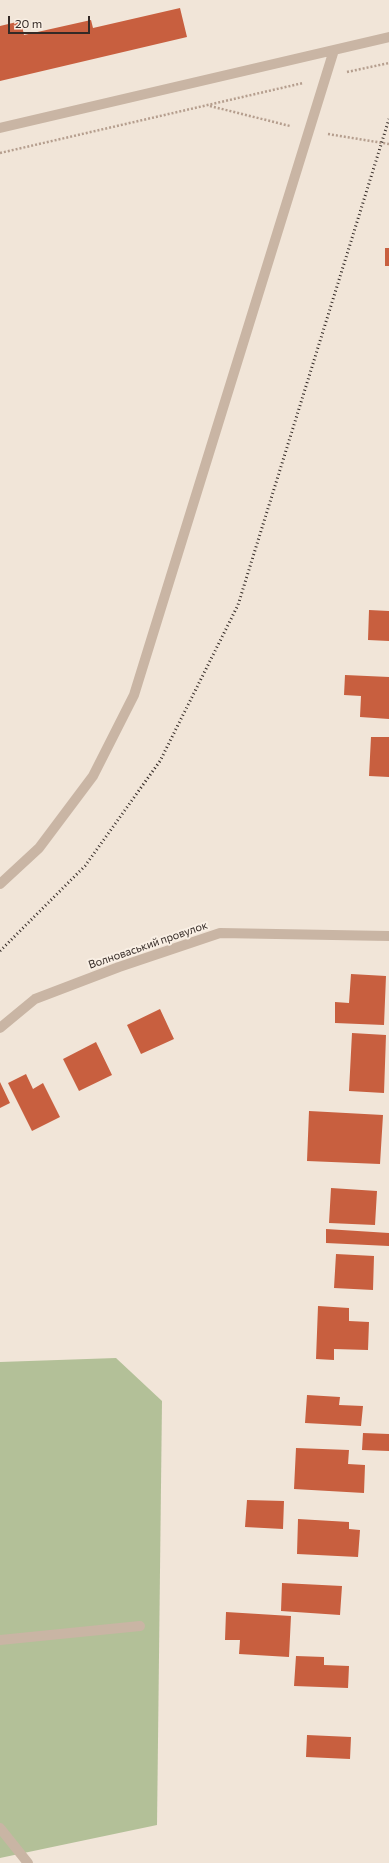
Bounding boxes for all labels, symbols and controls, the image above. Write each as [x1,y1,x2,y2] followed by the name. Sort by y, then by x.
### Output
[10,8,92,34] scale bar
[15,16,42,30] text: 20 m
[87,918,209,972] street label: Волноваський провулок

